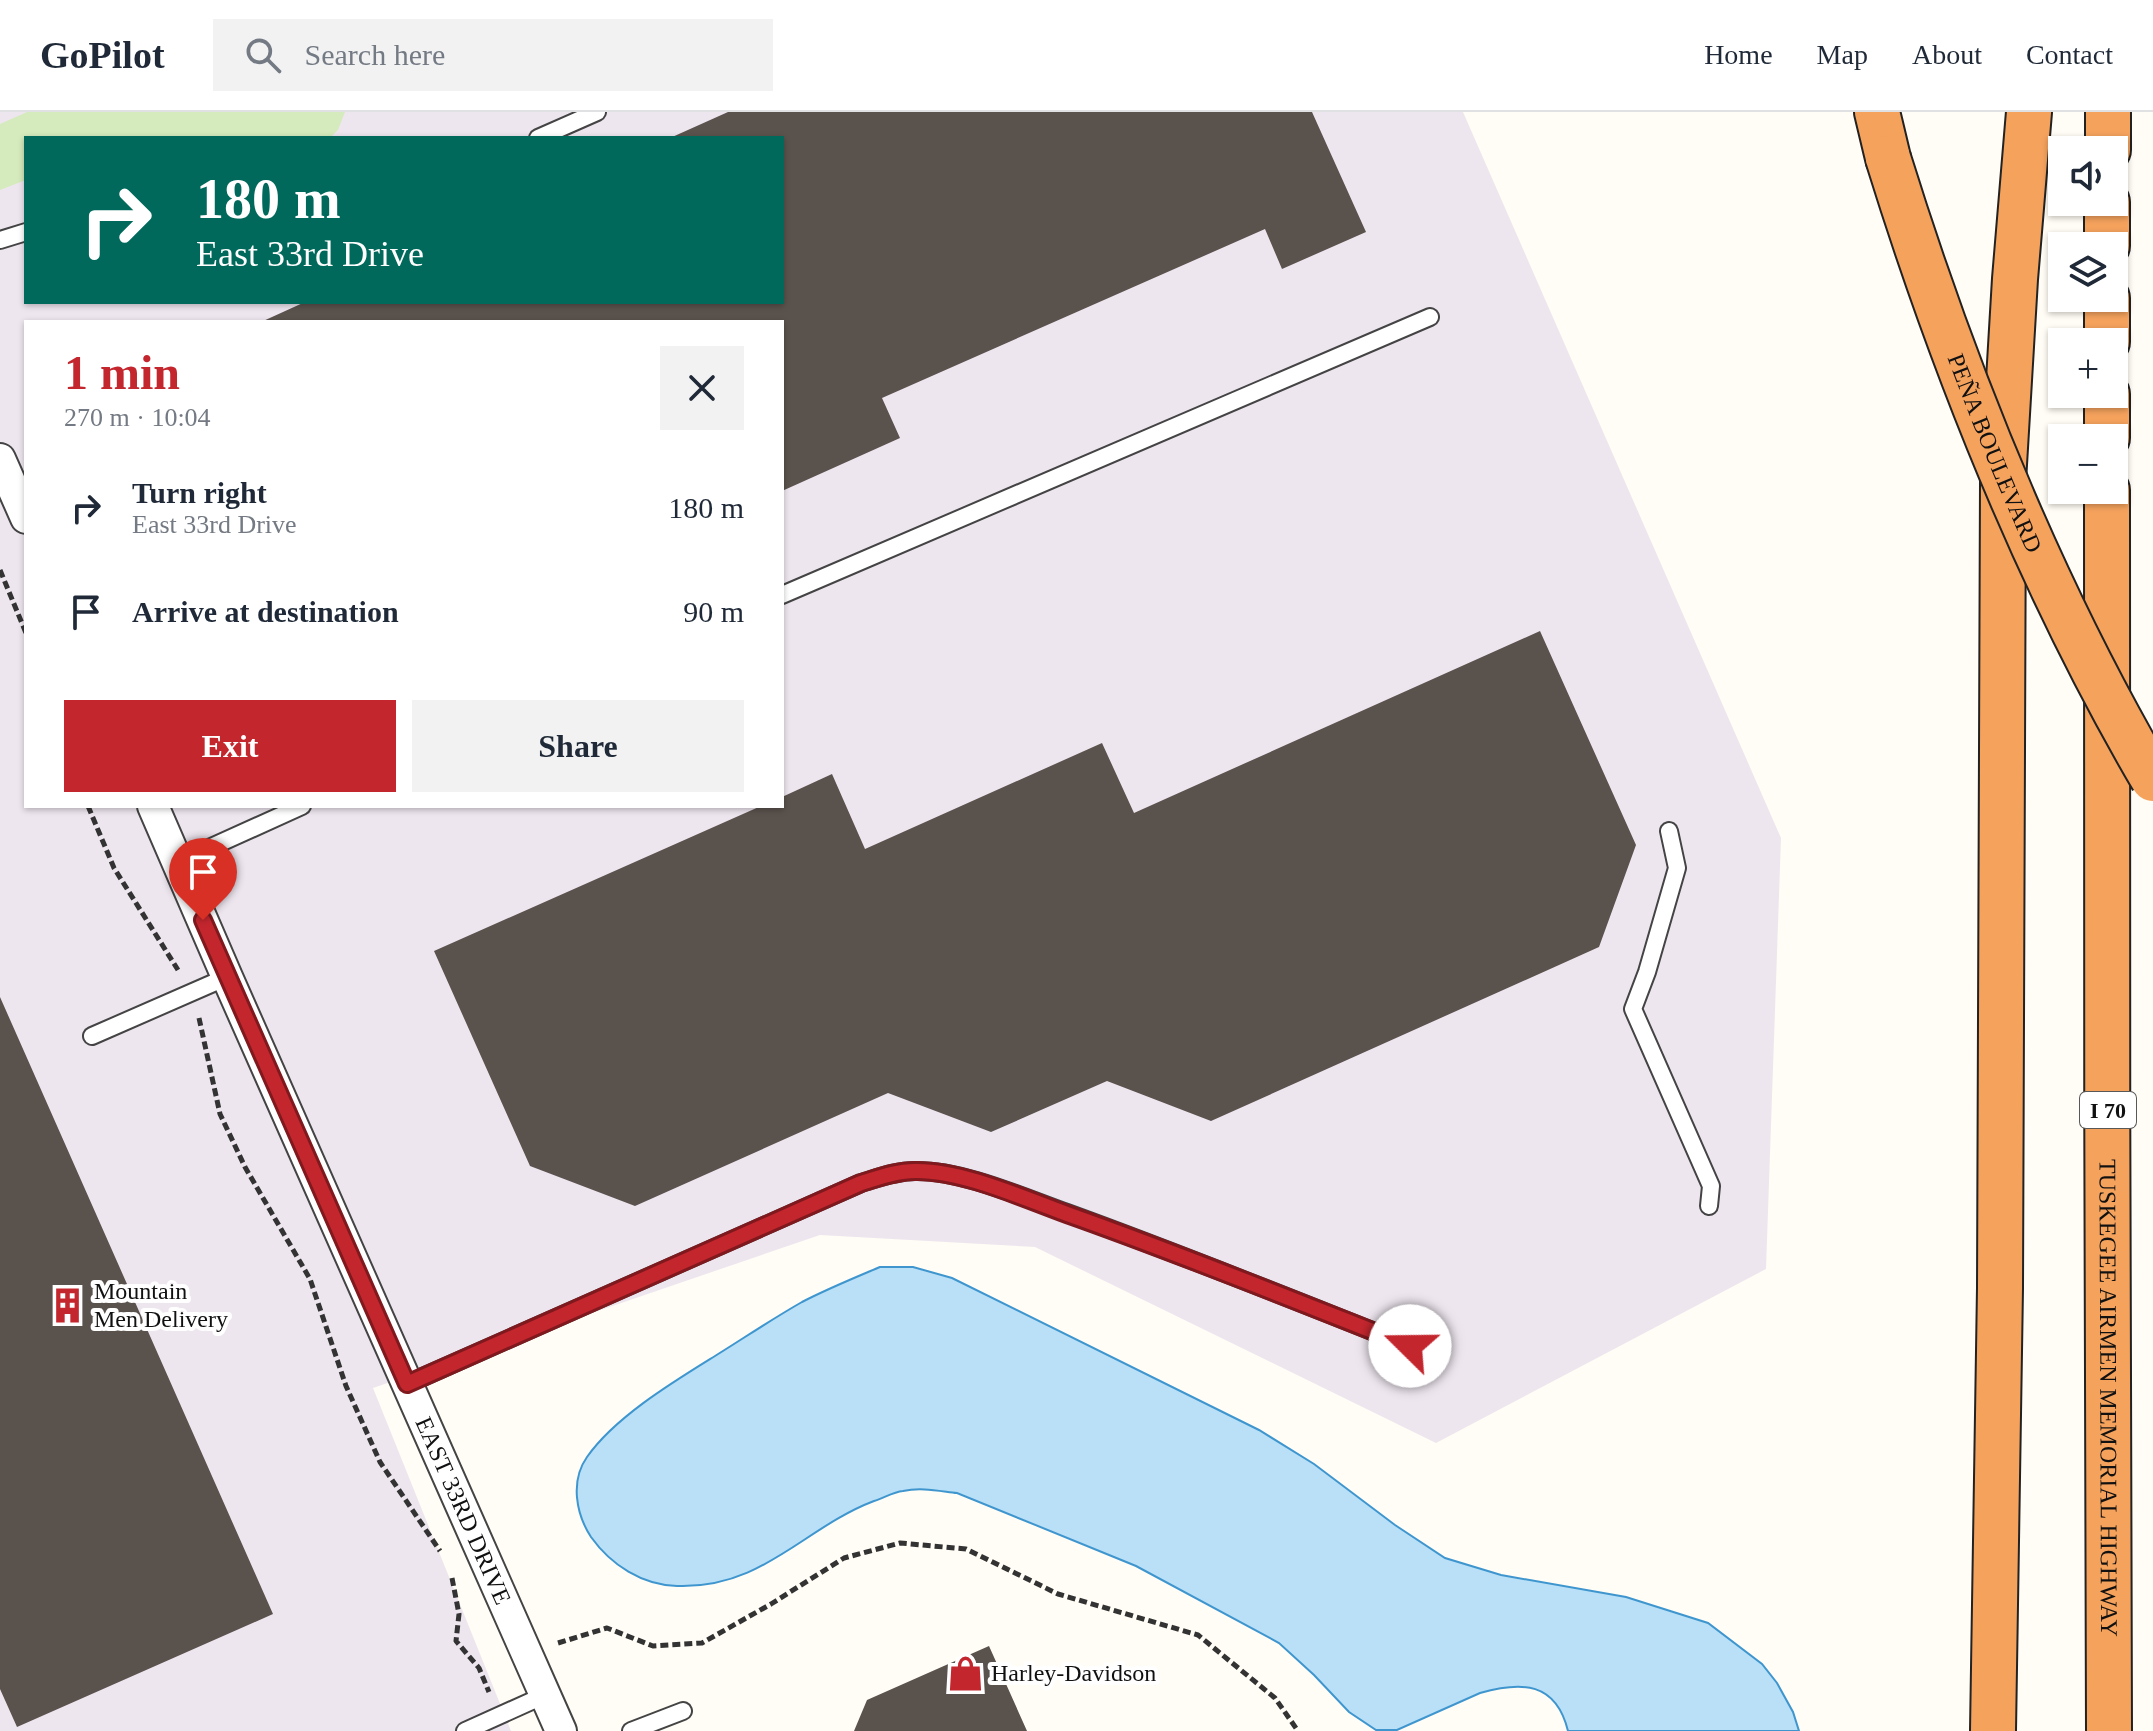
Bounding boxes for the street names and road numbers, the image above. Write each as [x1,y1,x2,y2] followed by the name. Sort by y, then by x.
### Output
[1943,350,2047,557] street label: PEÑA BOULEVARD
[2080,1092,2136,1128] road number: I 70
[2094,1159,2122,1637] street label: TUSKEGEE AIRMEN MEMORIAL HIGHWAY
[411,1413,516,1608] street label: EAST 33RD DRIVE

